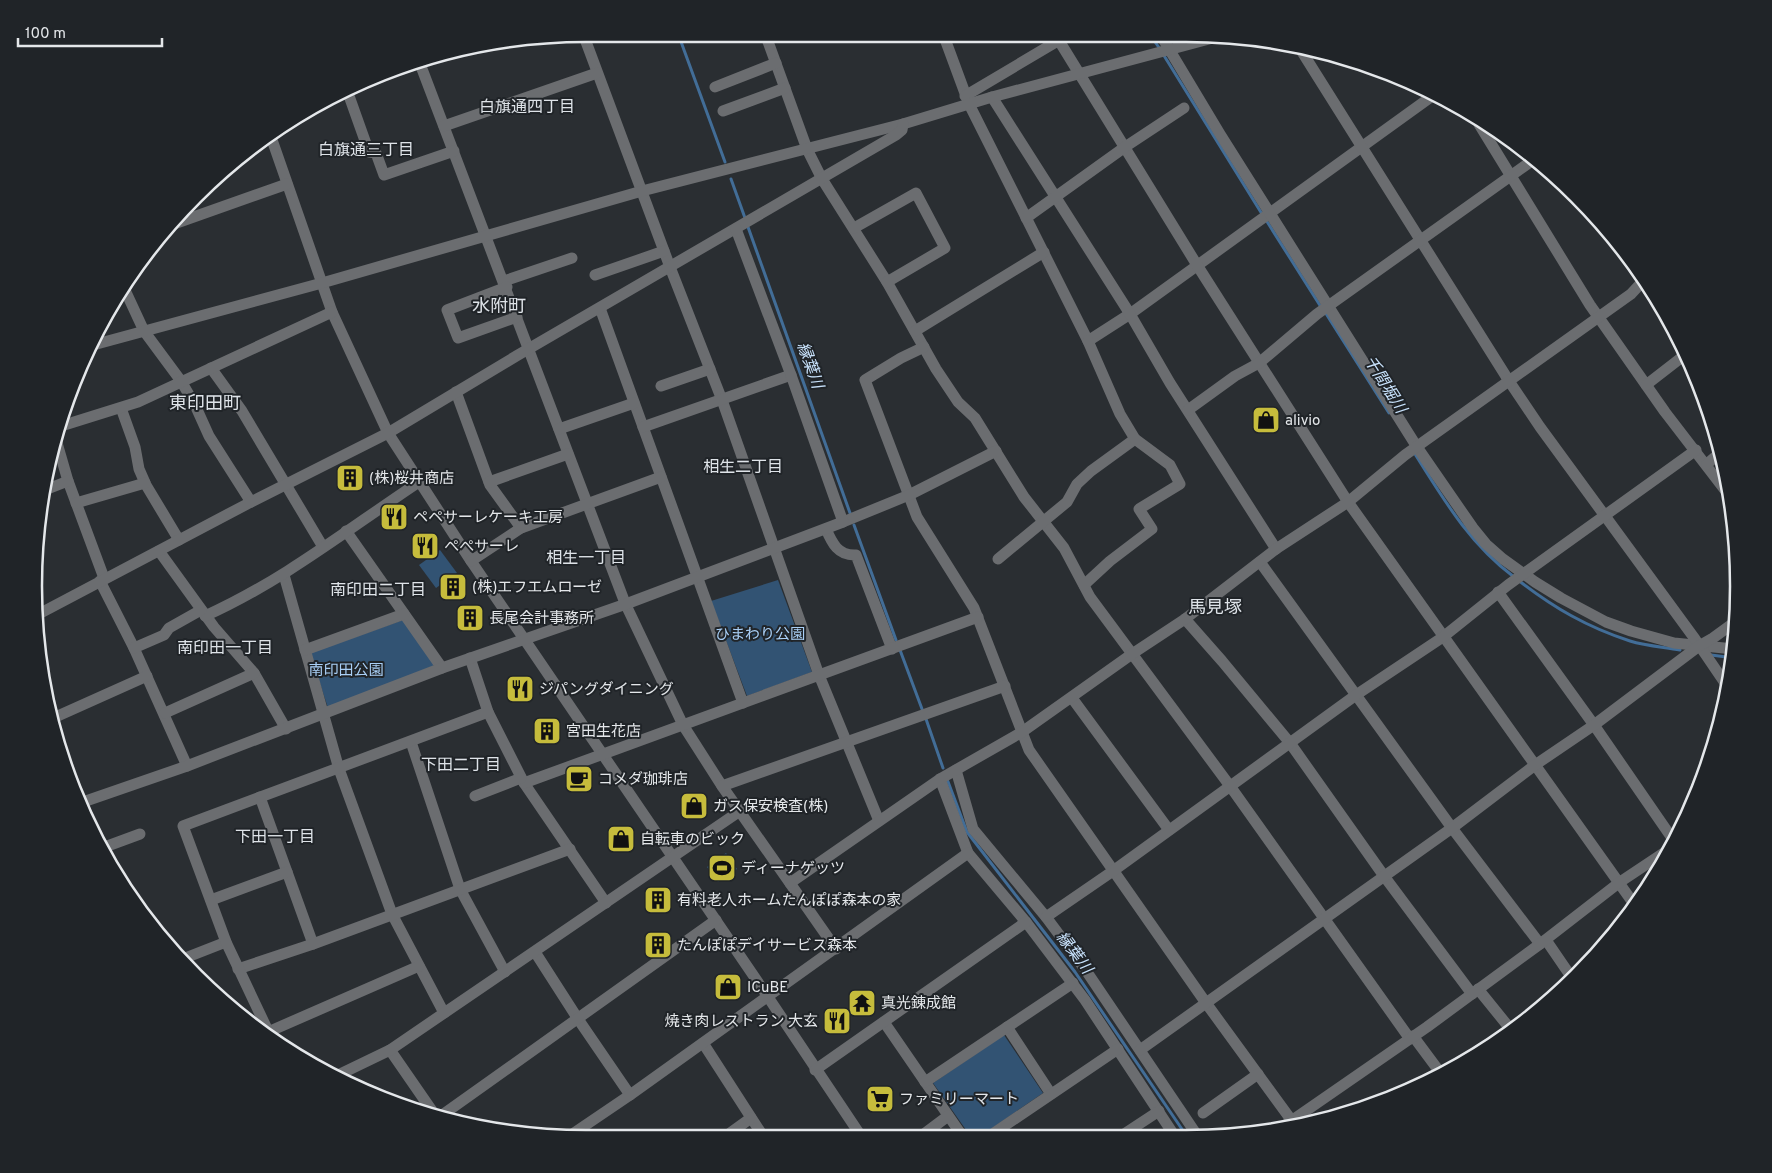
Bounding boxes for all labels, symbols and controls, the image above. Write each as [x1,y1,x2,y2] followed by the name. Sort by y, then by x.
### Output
[18,15,161,47] scale bar
[25,25,66,44] text: 100 m
[479,98,575,118] district label: 白旗通四丁目
[318,141,414,161] district label: 白旗通三丁目
[472,296,526,319] district label: 水附町
[792,340,827,394] water label: 縁葉川
[1359,353,1411,419] water label: 千間堀川
[169,393,241,416] district label: 東印田町
[1251,405,1281,435] shop icon: alivio
[1285,412,1321,431] place label: alivio
[703,458,783,478] district label: 相生二丁目
[335,463,365,493] building icon: (株)桜井商店
[369,469,454,489] place label: (株)桜井商店
[379,502,409,532] restaurant icon: ペペサーレケーキ工房
[413,509,563,528] place label: ペペサーレケーキ工房
[410,531,440,561] restaurant icon: ぺぺサーレ
[444,538,519,557] place label: ぺぺサーレ
[546,549,626,569] district label: 相生一丁目
[438,572,468,602] building icon: (株)エフエムローゼ
[472,579,602,598] place label: (株)エフエムローゼ
[330,581,426,601] district label: 南印田二丁目
[1188,597,1242,620] district label: 馬見塚
[455,603,485,633] building icon: 長尾会計事務所
[489,610,594,629] place label: 長尾会計事務所
[715,626,805,645] park label: ひまわり公園
[177,639,273,659] district label: 南印田一丁目
[308,662,384,681] park label: 南印田公園
[505,674,535,704] restaurant icon: ジパングダイニング
[539,681,674,700] place label: ジパングダイニング
[532,716,562,746] building icon: 宮田生花店
[566,723,641,742] place label: 宮田生花店
[421,756,501,776] district label: 下田二丁目
[564,764,594,794] cafe icon: コメダ珈琲店
[598,771,688,790] place label: コメダ珈琲店
[679,791,709,821] shop icon: ガス保安検査(株)
[713,798,828,817] place label: ガス保安検査(株)
[606,824,636,854] shop icon: 自転車のビック
[235,828,315,848] district label: 下田一丁目
[640,831,745,850] place label: 自転車のビック
[707,853,737,883] sports icon: ディーナゲッツ
[741,860,845,879] place label: ディーナゲッツ
[643,885,673,915] building icon: 有料老人ホームたんぽぽ森本の家
[677,891,902,911] place label: 有料老人ホームたんぽぽ森本の家
[1051,928,1097,980] water label: 縁葉川
[643,930,673,960] building icon: たんぽぽデイサービス森本
[677,937,857,956] place label: たんぽぽデイサービス森本
[713,972,743,1002] shop icon: ICuBE
[747,979,788,998] place label: ICuBE
[847,988,877,1018] temple icon: 真光錬成館
[881,995,956,1014] place label: 真光錬成館
[822,1006,852,1036] restaurant icon: 焼き肉レストラン 大玄
[664,1013,818,1032] place label: 焼き肉レストラン 大玄
[865,1084,895,1114] supermarket icon: ファミリーマート
[899,1091,1019,1110] place label: ファミリーマート

